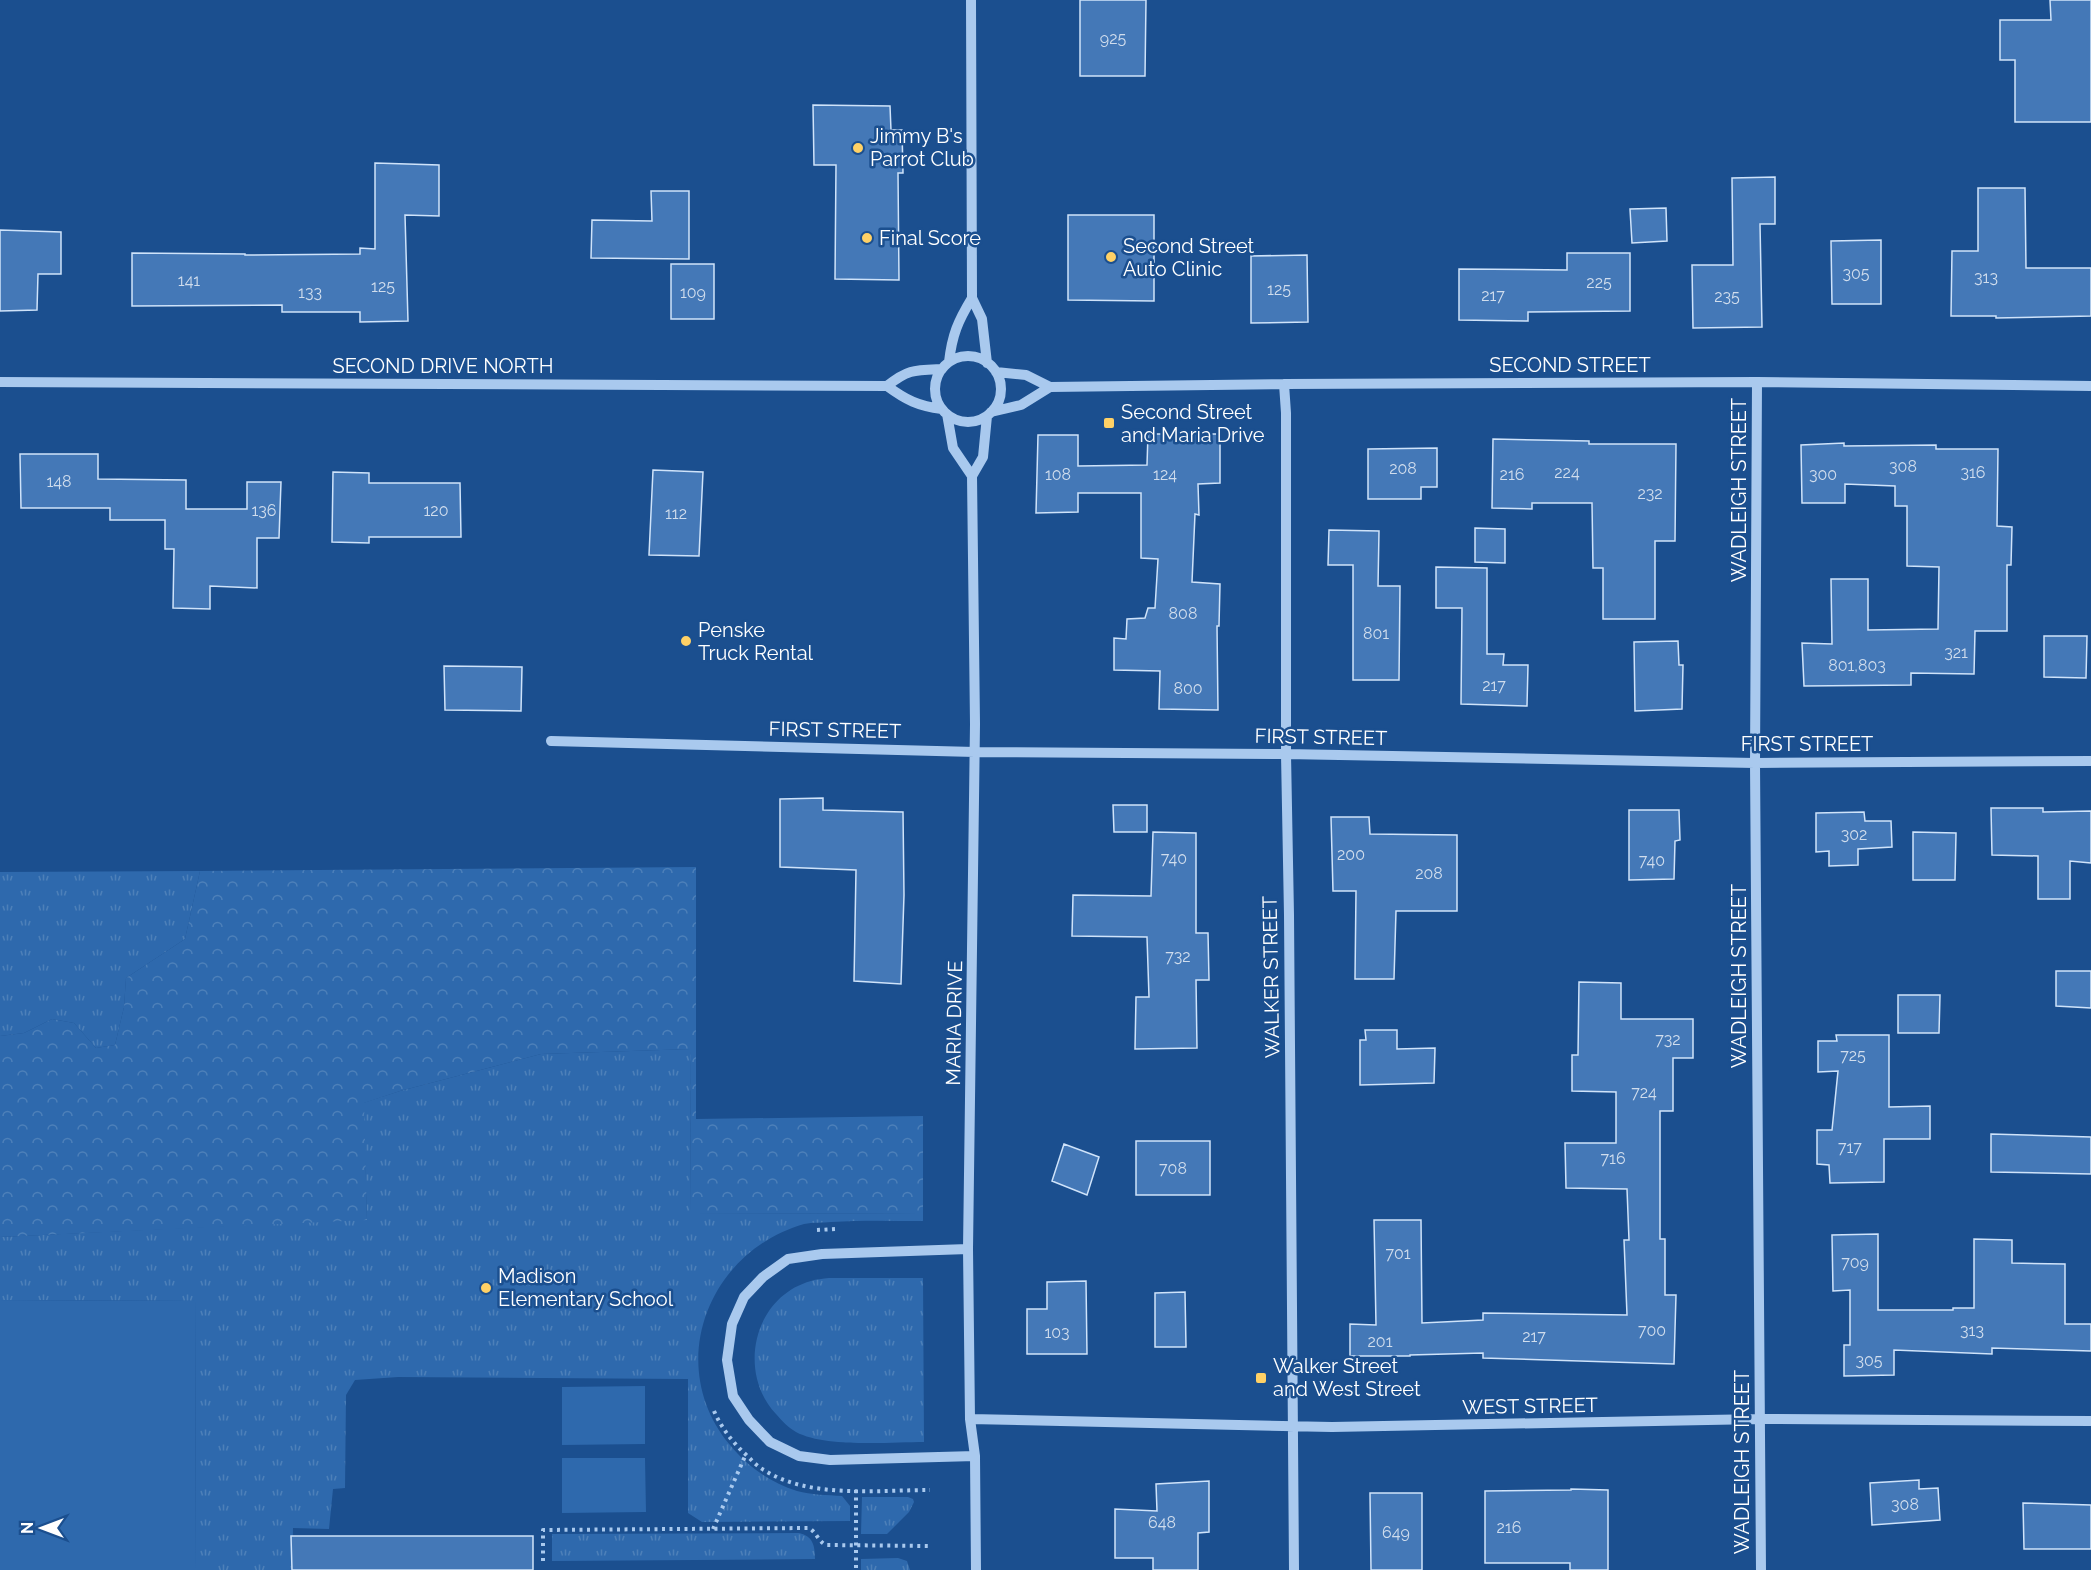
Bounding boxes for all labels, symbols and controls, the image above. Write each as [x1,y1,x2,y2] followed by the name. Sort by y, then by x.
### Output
[1100,29,1126,48] house number: 925
[870,124,974,171] place label: Jimmy B's Parrot Club
[851,141,865,155] marker: Jimmy B's Parrot Club
[879,226,981,250] place label: Final Score
[860,231,874,245] marker: Final Score
[1123,234,1255,281] place label: Second Street Auto Clinic
[1104,250,1118,264] marker: Second Street Auto Clinic
[1842,264,1870,283] house number: 305
[1974,268,1998,287] house number: 313
[178,271,200,290] house number: 141
[1586,273,1612,292] house number: 225
[371,277,395,296] house number: 125
[1267,280,1291,299] house number: 125
[298,283,322,302] house number: 133
[680,283,706,302] house number: 109
[1481,286,1505,305] house number: 217
[1714,287,1740,306] house number: 235
[1489,353,1651,377] street label: SECOND STREET
[333,354,553,378] street label: SECOND DRIVE NORTH
[1727,398,1751,582] street label: WADLEIGH STREET
[1121,400,1265,447] place label: Second Street and Maria Drive
[1102,416,1116,430] marker: Second Street and Maria Drive
[1889,457,1917,476] house number: 308
[1389,459,1417,478] house number: 208
[1554,463,1580,482] house number: 224
[1960,463,1986,482] house number: 316
[1045,465,1071,484] house number: 108
[1153,465,1177,484] house number: 124
[1500,465,1524,484] house number: 216
[1809,465,1837,484] house number: 300
[46,472,72,491] house number: 148
[1637,484,1663,503] house number: 232
[251,501,277,520] house number: 136
[424,501,448,520] house number: 120
[665,504,687,523] house number: 112
[1169,604,1197,623] house number: 808
[698,618,814,665] place label: Penske Truck Rental
[1363,624,1389,643] house number: 801
[679,634,693,648] marker: Penske Truck Rental
[1944,643,1968,662] house number: 321
[1828,656,1886,675] house number: 801,803
[1482,676,1506,695] house number: 217
[1173,679,1203,698] house number: 800
[769,717,901,743] street label: FIRST STREET
[1255,724,1387,750] street label: FIRST STREET
[1741,732,1873,756] street label: FIRST STREET
[1841,825,1867,844] house number: 302
[1337,845,1365,864] house number: 200
[1161,849,1187,868] house number: 740
[1639,851,1665,870] house number: 740
[1415,864,1443,883] house number: 208
[1727,884,1751,1068] street label: WADLEIGH STREET
[1258,896,1284,1058] street label: WALKER STREET
[1165,947,1191,966] house number: 732
[941,960,967,1086] street label: MARIA DRIVE
[1655,1030,1681,1049] house number: 732
[1840,1046,1866,1065] house number: 725
[1631,1083,1657,1102] house number: 724
[1838,1138,1862,1157] house number: 717
[1600,1149,1626,1168] house number: 716
[1159,1159,1187,1178] house number: 708
[1385,1244,1411,1263] house number: 701
[1841,1253,1869,1272] house number: 709
[498,1264,674,1311] place label: Madison Elementary School
[479,1281,493,1295] marker: Madison Elementary School
[1638,1321,1666,1340] house number: 700
[1960,1321,1984,1340] house number: 313
[1044,1323,1070,1342] house number: 103
[1522,1327,1546,1346] house number: 217
[1368,1332,1393,1351] house number: 201
[1855,1351,1883,1370] house number: 305
[1273,1354,1421,1401] place label: Walker Street and West Street
[1730,1370,1754,1554] street label: WADLEIGH STREET
[1254,1371,1268,1385] marker: Walker Street and West Street
[1462,1393,1598,1419] street label: WEST STREET
[1891,1495,1919,1514] house number: 308
[12,1498,72,1558] north arrow
[1148,1513,1176,1532] house number: 648
[1497,1518,1521,1537] house number: 216
[18,1522,37,1534] text: N
[1382,1523,1410,1542] house number: 649

